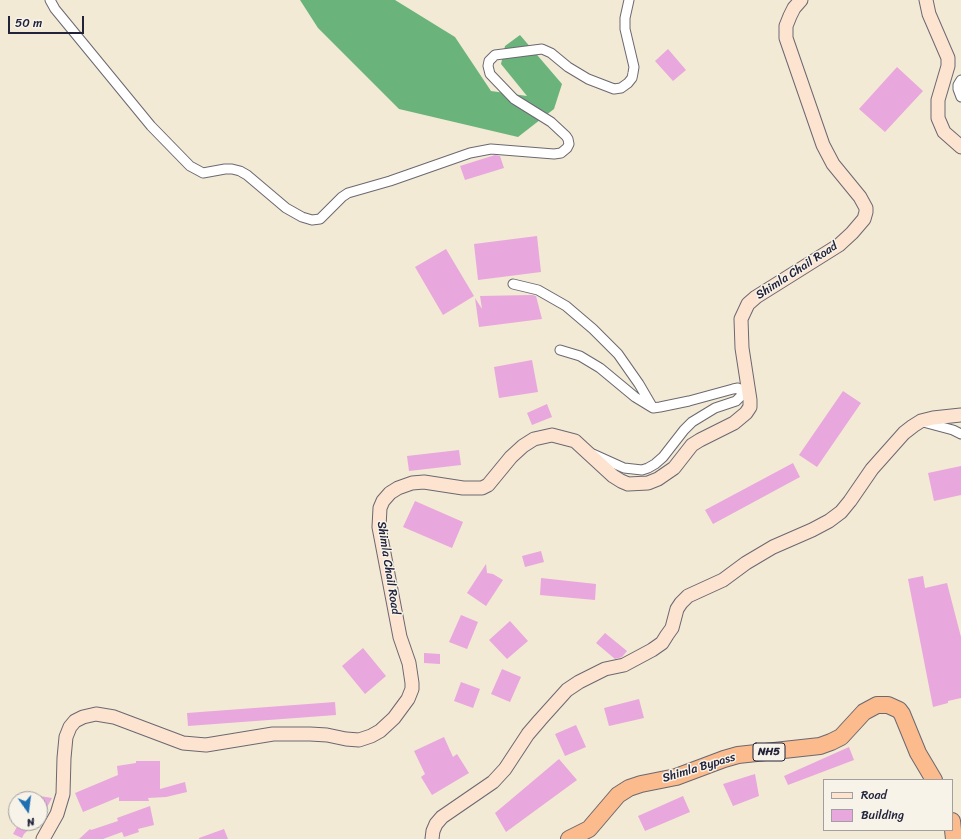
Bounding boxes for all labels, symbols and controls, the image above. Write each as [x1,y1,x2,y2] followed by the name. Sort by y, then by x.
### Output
[10,8,86,34] scale bar
[15,12,42,34] text: 50 m
[754,239,840,303] street label: Shimla Chail Road
[374,520,402,616] street label: Shimla Chail Road
[753,743,785,761] road number: NH5
[661,750,737,786] street label: Shimla Bypass
[823,779,953,831] legend
[861,784,887,806] text: Road
[8,791,48,831] north arrow
[861,804,904,826] text: Building
[25,812,37,832] text: N

